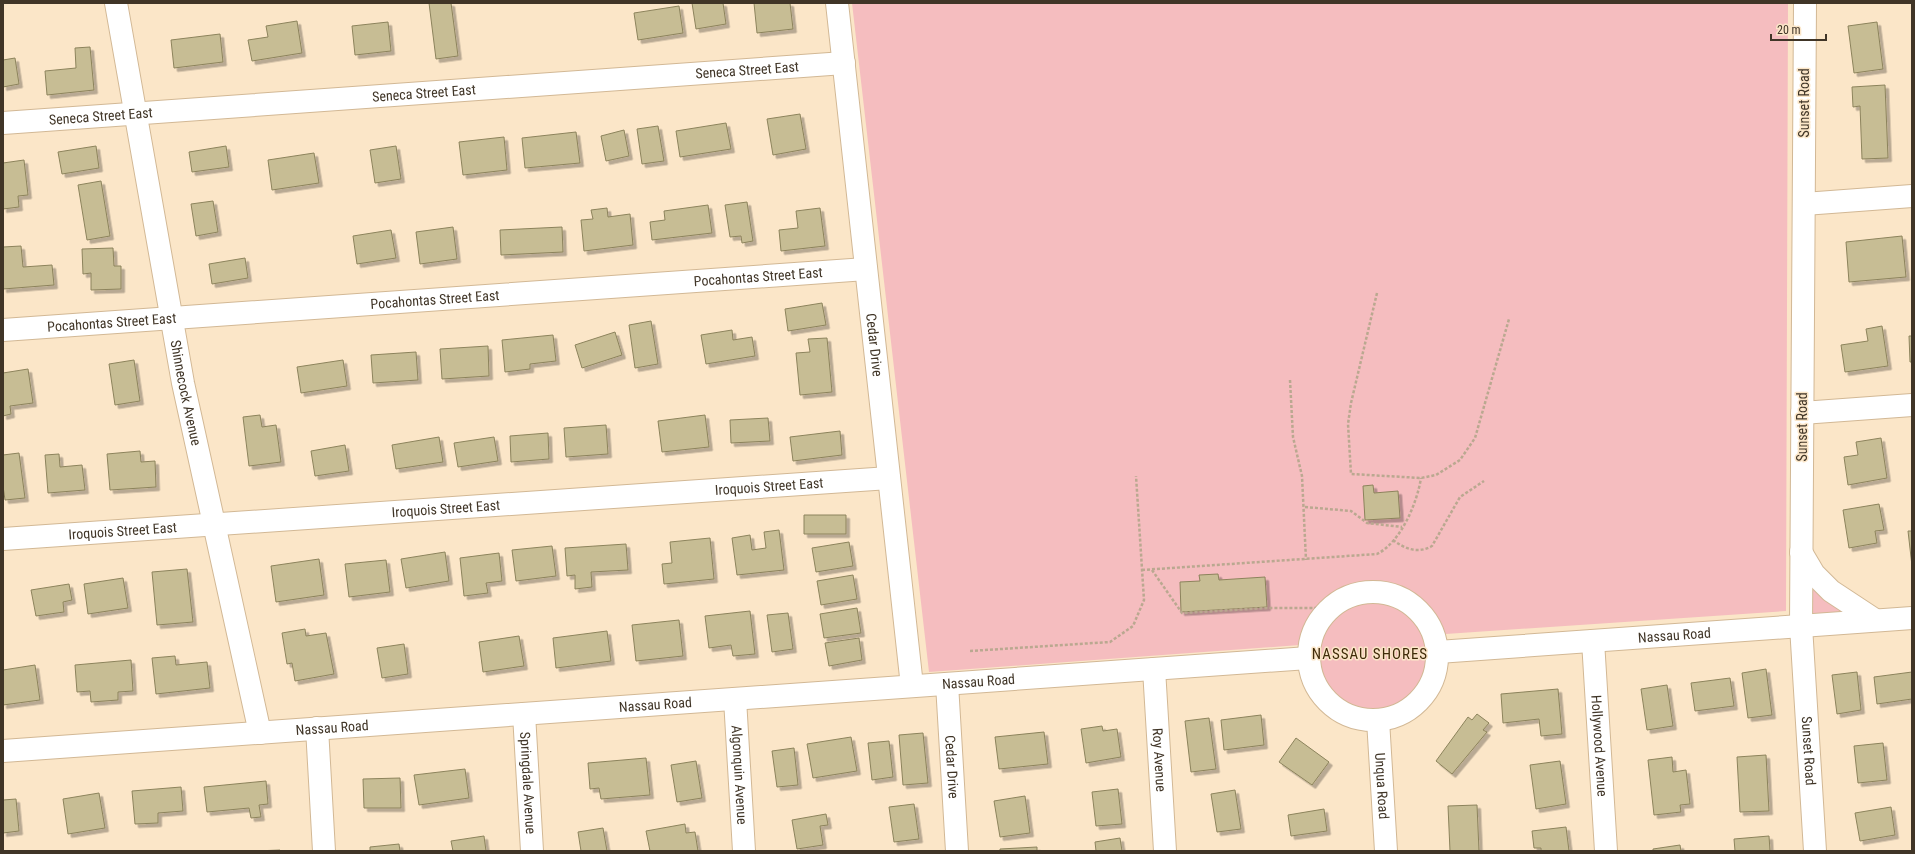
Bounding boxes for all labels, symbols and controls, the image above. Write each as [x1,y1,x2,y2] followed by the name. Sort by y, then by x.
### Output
[1771,16,1826,42] scale bar
[1777,23,1801,37] text: 20 m
[695,58,799,82] street label: Seneca Street East
[1796,68,1812,138] street label: Sunset Road
[372,81,476,105] street label: Seneca Street East
[48,104,153,128] street label: Seneca Street East
[693,264,823,289] street label: Pocahontas Street East
[370,287,500,312] street label: Pocahontas Street East
[47,310,177,335] street label: Pocahontas Street East
[863,312,886,378] street label: Cedar Drive
[168,339,205,447] street label: Shinnecock Avenue
[1794,392,1810,462] street label: Sunset Road
[714,475,824,498] street label: Iroquois Street East
[391,497,501,520] street label: Iroquois Street East
[68,519,177,542] street label: Iroquois Street East
[1637,624,1711,646] street label: Nassau Road
[1312,645,1428,663] district label: NASSAU SHORES
[942,671,1016,692] street label: Nassau Road
[618,694,692,715] street label: Nassau Road
[1588,695,1611,797] street label: Hollywood Avenue
[1799,716,1819,786] street label: Sunset Road
[295,717,369,738] street label: Nassau Road
[729,725,750,825] street label: Algonquin Avenue
[1150,728,1169,793] street label: Roy Avenue
[517,731,539,835] street label: Springdale Avenue
[942,735,962,800] street label: Cedar Drive
[1372,752,1392,820] street label: Unqua Road

